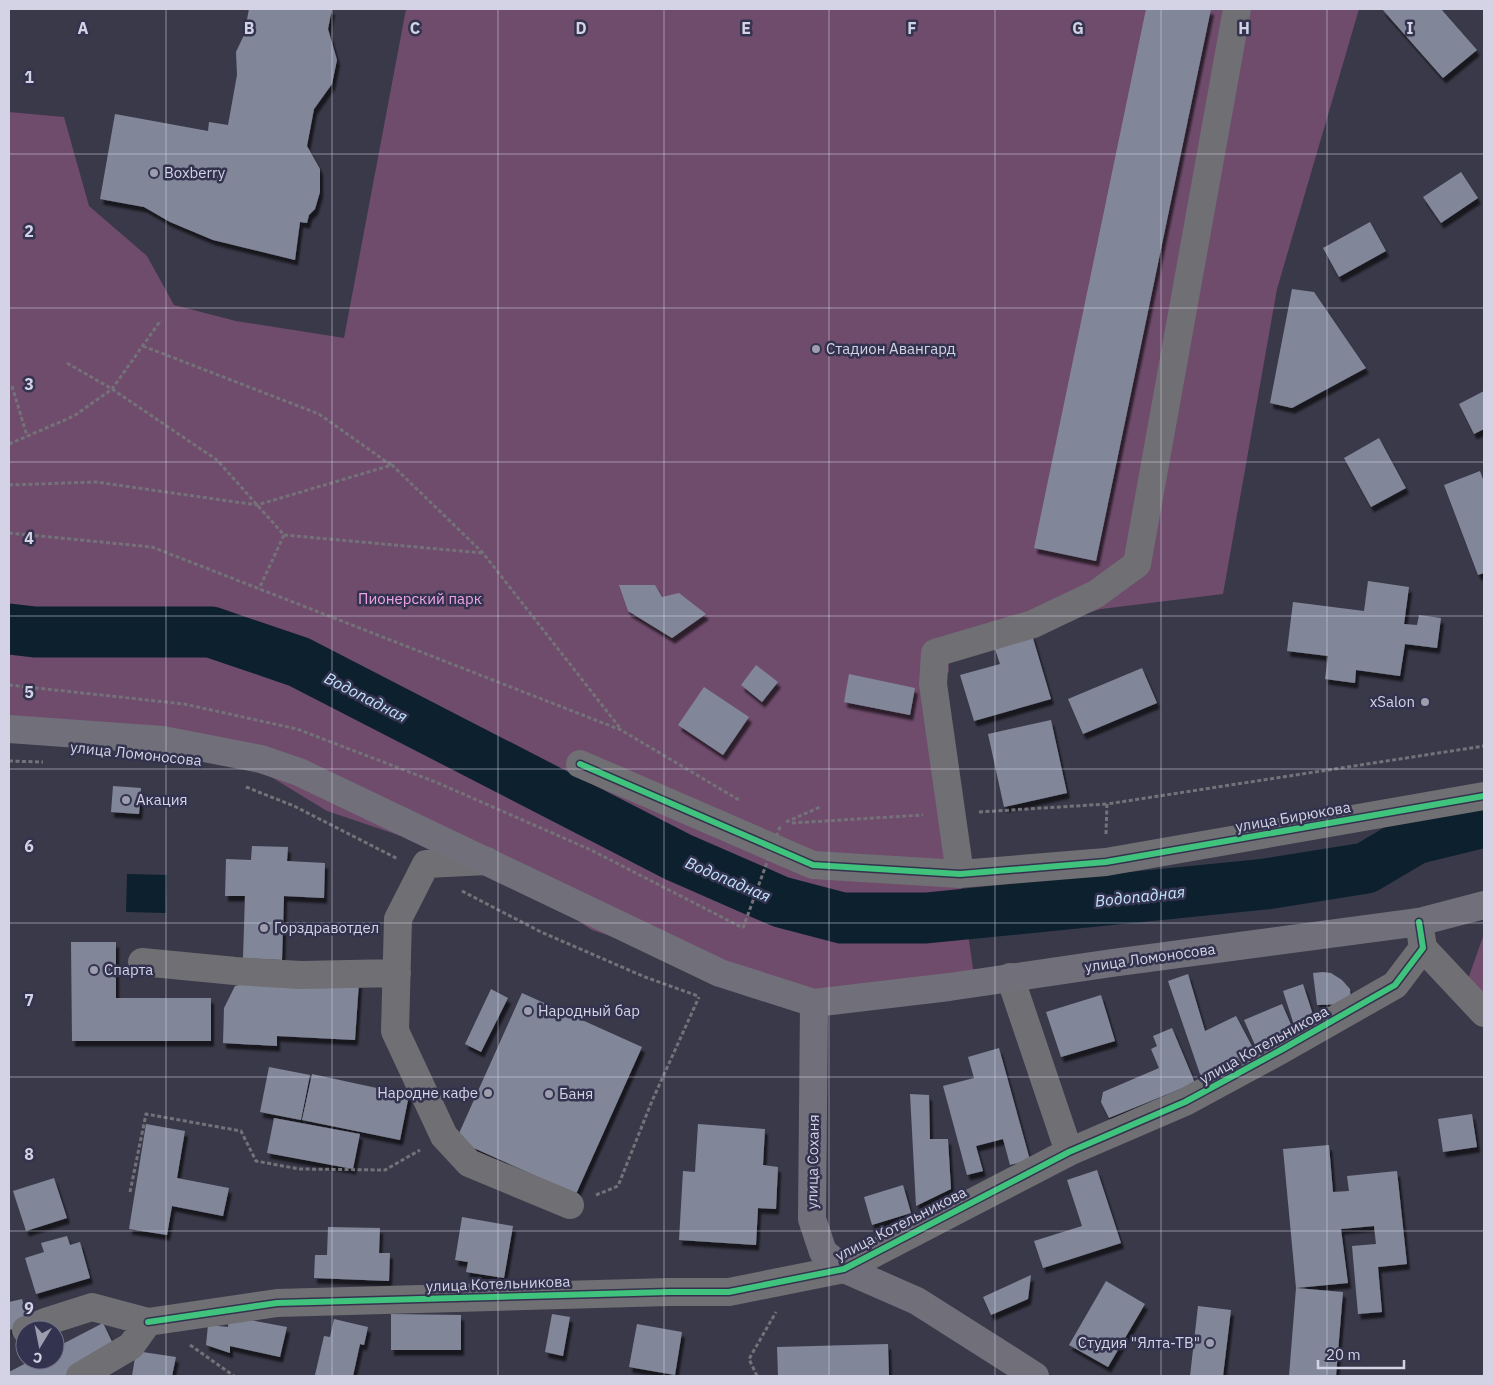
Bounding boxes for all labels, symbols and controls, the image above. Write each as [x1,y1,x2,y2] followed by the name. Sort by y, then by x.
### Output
[78,18,89,38] text: A
[244,18,255,38] text: B
[410,18,420,38] text: C
[575,18,587,38] text: D
[741,18,751,38] text: E
[907,18,917,38] text: F
[1072,18,1084,38] text: G
[1238,18,1250,38] text: H
[1407,18,1414,38] text: I
[24,67,34,87] text: 1
[164,163,226,182] place label: Boxberry
[148,167,160,179] marker: Boxberry
[24,221,34,241] text: 2
[826,339,956,358] place label: Стадион Авангард
[810,343,822,355] marker: Стадион Авангард
[24,374,34,394] text: 3
[24,528,34,548] text: 4
[358,589,482,608] park label: Пионерский парк
[321,668,411,726] water label: Водопадная
[24,682,34,702] text: 5
[1370,692,1415,711] place label: xSalon
[1419,696,1431,708] marker: xSalon
[69,737,203,770] street label: улица Ломоносова
[136,790,188,809] place label: Акация
[120,794,132,806] marker: Акация
[1234,797,1352,836] street label: улица Бирюкова
[24,836,34,856] text: 6
[682,852,774,906] water label: Водопадная
[1094,881,1186,911] water label: Водопадная
[274,918,379,937] place label: Горздравотдел
[258,922,270,934] marker: Горздравотдел
[1083,939,1217,976] street label: улица Ломоносова
[104,960,153,979] place label: Спарта
[88,964,100,976] marker: Спарта
[24,990,34,1010] text: 7
[538,1001,640,1020] place label: Народный бар
[1196,1001,1332,1088] street label: улица Котельникова
[522,1005,534,1017] marker: Народный бар
[377,1083,478,1102] place label: Народне кафе
[559,1084,593,1103] place label: Баня
[482,1087,494,1099] marker: Народне кафе
[543,1088,555,1100] marker: Баня
[802,1114,823,1210] street label: улица Соханя
[24,1144,34,1164] text: 8
[832,1182,970,1265] street label: улица Котельникова
[425,1271,571,1296] street label: улица Котельникова
[24,1298,34,1318] text: 9
[15,1320,65,1370] north arrow
[1078,1333,1200,1352] place label: Студия "Ялта-ТВ"
[1204,1337,1216,1349] marker: Студия "Ялта-ТВ"
[1318,1338,1404,1370] scale bar
[1326,1345,1361,1364] text: 20 m
[32,1348,44,1367] text: С

